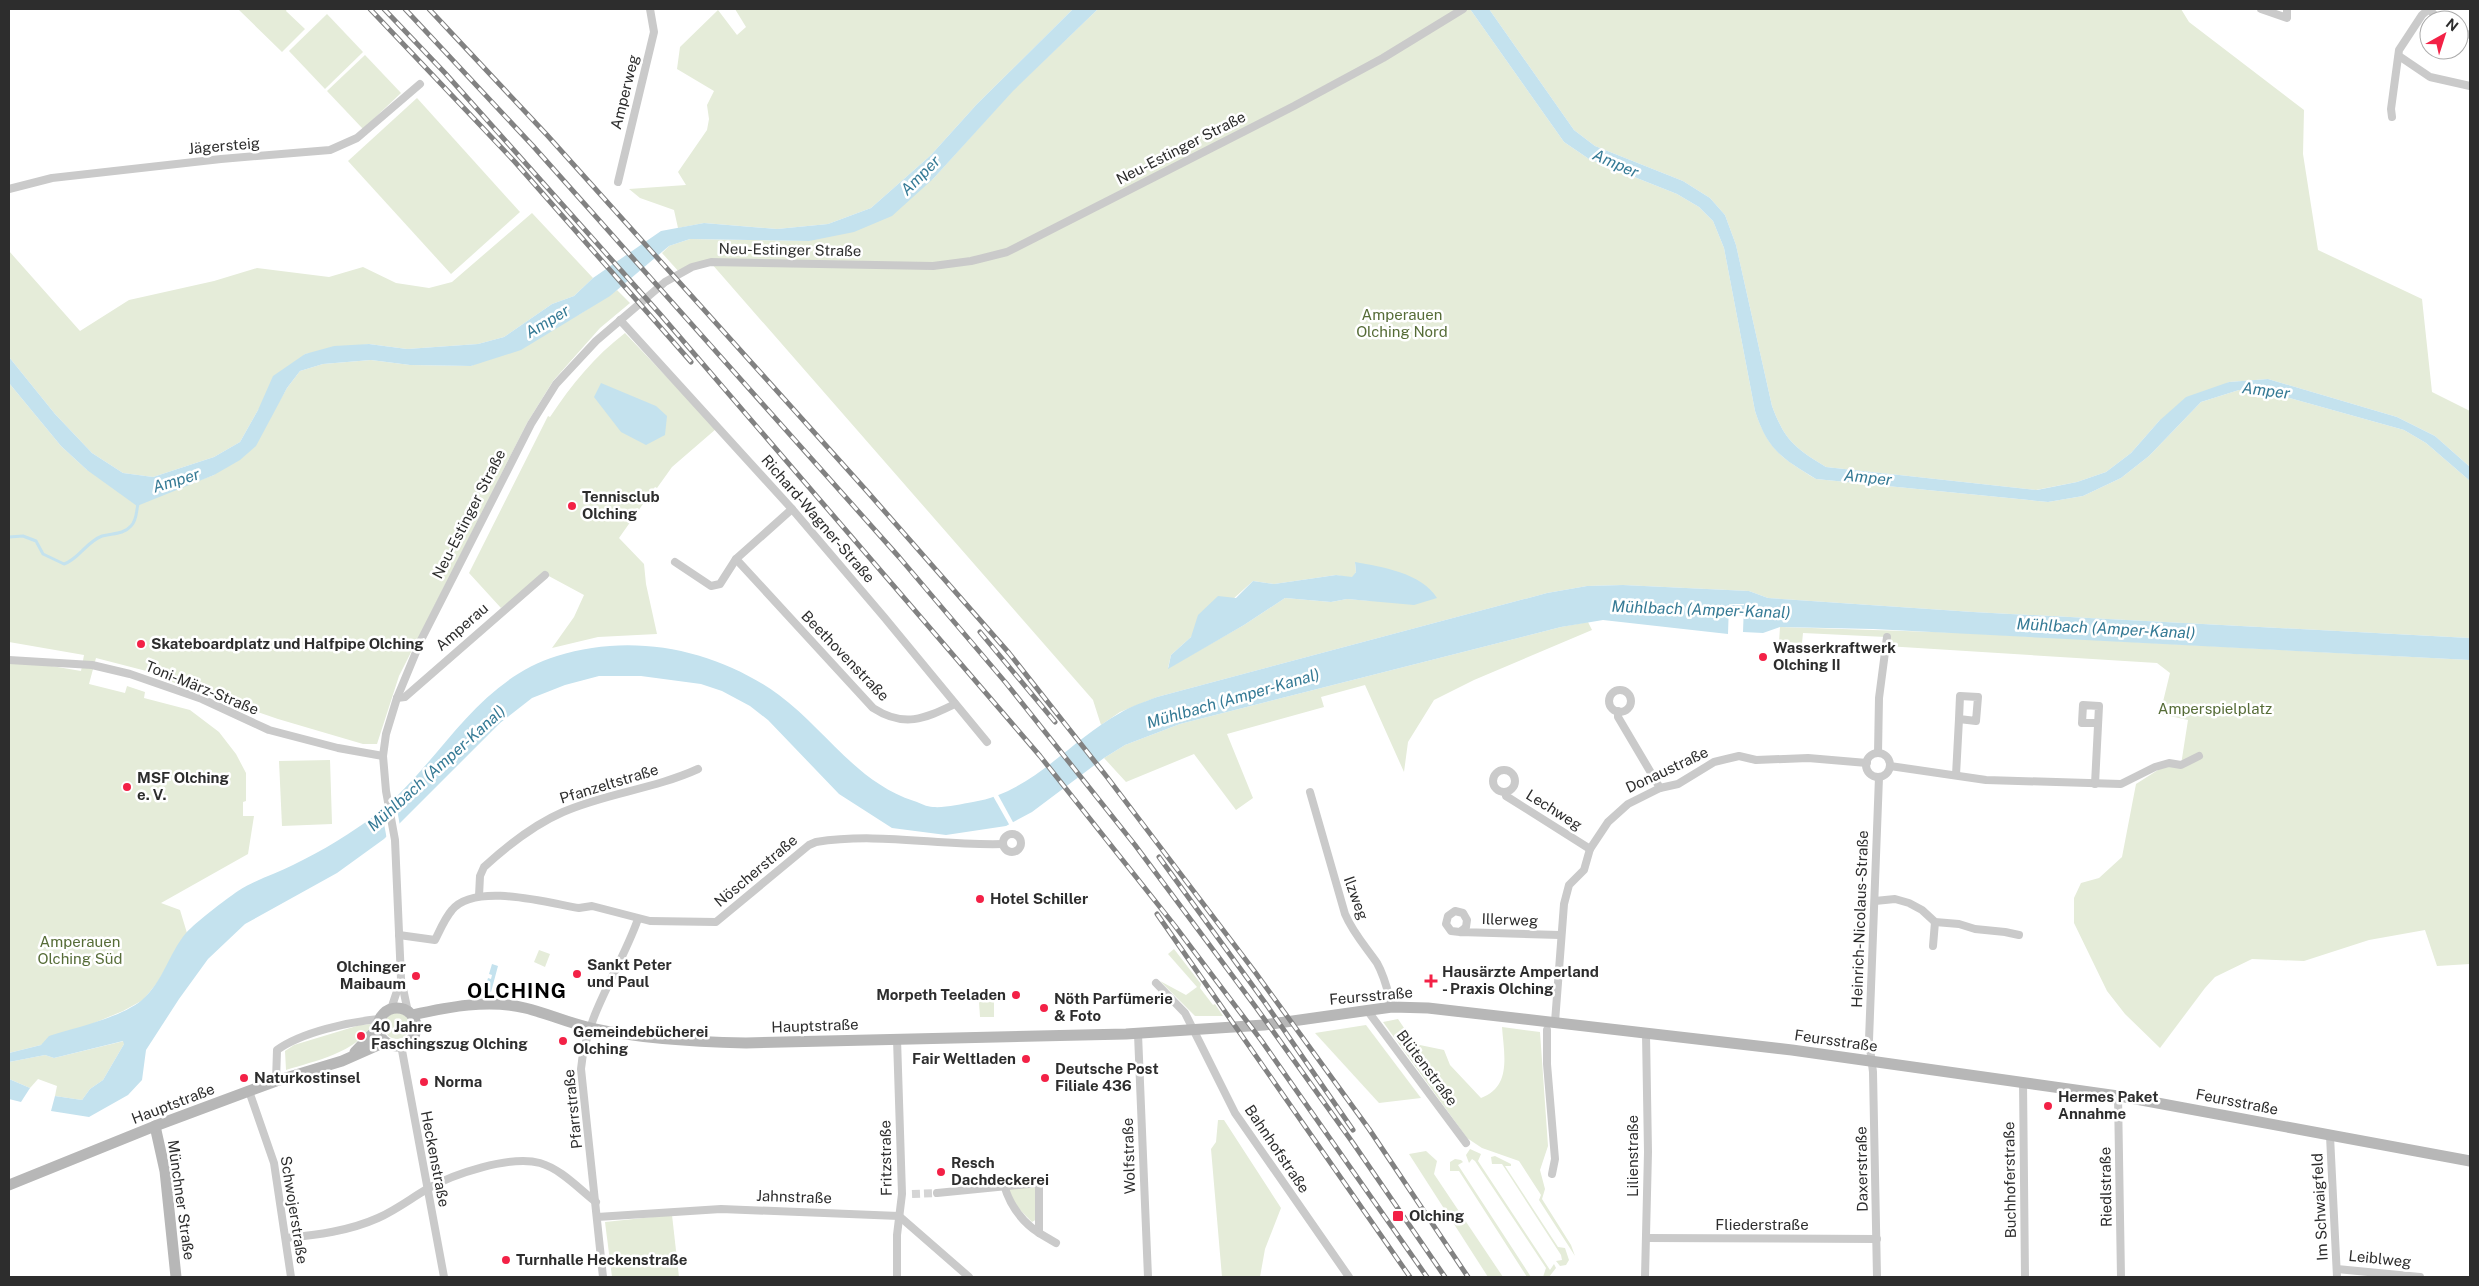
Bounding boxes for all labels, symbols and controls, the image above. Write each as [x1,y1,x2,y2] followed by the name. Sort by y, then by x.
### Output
[2419,10,2469,60] north arrow
[2443,15,2461,35] text: N
[607,53,642,131] street label: Amperweg
[1113,108,1248,188] street label: Neu-Estinger Straße
[187,134,261,157] street label: Jägersteig
[1590,145,1643,182] water label: Amper
[897,151,945,199] water label: Amper
[718,240,862,259] street label: Neu-Estinger Straße
[522,300,574,342] water label: Amper
[1356,306,1448,340] park label: Amperauen Olching Nord
[2241,378,2292,403] water label: Amper
[429,446,509,581] street label: Neu-Estinger Straße
[758,451,878,586] street label: Richard-Wagner-Straße
[150,464,203,497] water label: Amper
[1843,466,1894,490] water label: Amper
[582,488,660,522] place label: Tennisclub Olching
[566,500,578,512] marker: Tennisclub Olching
[1611,597,1791,622] water label: Mühlbach (Amper-Kanal)
[432,599,491,654] street label: Amperau
[798,607,893,704] street label: Beethovenstraße
[2016,614,2196,643] water label: Mühlbach (Amper-Kanal)
[151,635,424,652] place label: Skateboardplatz und Halfpipe Olching
[135,638,147,650] marker: Skateboardplatz und Halfpipe Olching
[1773,639,1896,673] place label: Wasserkraftwerk Olching II
[1757,651,1769,663] marker: Wasserkraftwerk Olching II
[143,657,261,718] street label: Toni-März-Straße
[1144,665,1322,732] water label: Mühlbach (Amper-Kanal)
[2158,700,2272,717] park label: Amperspielplatz
[363,701,509,835] water label: Mühlbach (Amper-Kanal)
[1623,743,1711,796] street label: Donaustraße
[557,760,660,807] street label: Pfanzeltstraße
[137,769,229,803] place label: MSF Olching e. V.
[121,781,133,793] marker: MSF Olching e. V.
[1523,786,1585,833] street label: Lechweg
[1848,830,1871,1008] street label: Heinrich-Nicolaus-Straße
[711,831,800,910] street label: Nöscherstraße
[1341,874,1372,922] street label: Ilzweg
[990,890,1088,907] place label: Hotel Schiller
[974,893,986,905] marker: Hotel Schiller
[1481,910,1539,929] street label: Illerweg
[38,933,122,967] park label: Amperauen Olching Süd
[587,956,672,990] place label: Sankt Peter und Paul
[336,958,406,992] place label: Olchinger Maibaum
[1442,963,1599,997] place label: Hausärzte Amperland - Praxis Olching
[571,968,583,980] marker: Sankt Peter und Paul
[410,970,422,982] marker: Olchinger Maibaum
[1424,974,1438,988] marker: Hausärzte Amperland - Praxis Olching
[467,979,567,1003] district label: OLCHING
[1328,983,1413,1008] street label: Feursstraße
[876,986,1006,1003] place label: Morpeth Teeladen
[1010,989,1022,1001] marker: Morpeth Teeladen
[1054,990,1173,1024] place label: Nöth Parfümerie & Foto
[1038,1002,1050,1014] marker: Nöth Parfümerie & Foto
[771,1015,859,1036] street label: Hauptstraße
[371,1018,528,1052] place label: 40 Jahre Faschingszug Olching
[573,1023,708,1057] place label: Gemeindebücherei Olching
[1793,1026,1879,1055] street label: Feursstraße
[1393,1027,1461,1109] street label: Blütenstraße
[355,1030,367,1042] marker: 40 Jahre Faschingszug Olching
[557,1035,569,1047] marker: Gemeindebücherei Olching
[912,1050,1016,1067] place label: Fair Weltladen
[1020,1053,1032,1065] marker: Fair Weltladen
[1055,1060,1159,1094] place label: Deutsche Post Filiale 436
[560,1068,585,1150] street label: Pfarrstraße
[254,1069,361,1086] place label: Naturkostinsel
[238,1072,250,1084] marker: Naturkostinsel
[1039,1072,1051,1084] marker: Deutsche Post Filiale 436
[434,1073,482,1090] place label: Norma
[418,1076,430,1088] marker: Norma
[129,1080,217,1127] street label: Hauptstraße
[2194,1085,2280,1118] street label: Feursstraße
[2058,1088,2158,1122] place label: Hermes Paket Annahme
[2042,1100,2054,1112] marker: Hermes Paket Annahme
[1242,1101,1313,1196] street label: Bahnhofstraße
[418,1109,453,1208] street label: Heckenstraße
[1624,1115,1641,1197] street label: Lilienstraße
[1119,1117,1138,1195] street label: Wolfstraße
[876,1120,895,1196] street label: Fritzstraße
[2000,1121,2019,1239] street label: Buchhoferstraße
[1852,1126,1871,1212] street label: Daxerstraße
[165,1139,198,1261] street label: Münchner Straße
[2096,1147,2115,1227] street label: Riedlstraße
[2308,1153,2331,1261] street label: Im Schwaigfeld
[951,1154,1049,1188] place label: Resch Dachdeckerei
[278,1155,311,1265] street label: Schwojerstraße
[935,1166,947,1178] marker: Resch Dachdeckerei
[756,1187,832,1206] street label: Jahnstraße
[1409,1207,1465,1224] place label: Olching
[1391,1209,1405,1223] marker: Olching
[1715,1216,1809,1233] street label: Fliederstraße
[2348,1247,2412,1270] street label: Leiblweg
[516,1251,687,1268] place label: Turnhalle Heckenstraße
[500,1254,512,1266] marker: Turnhalle Heckenstraße

